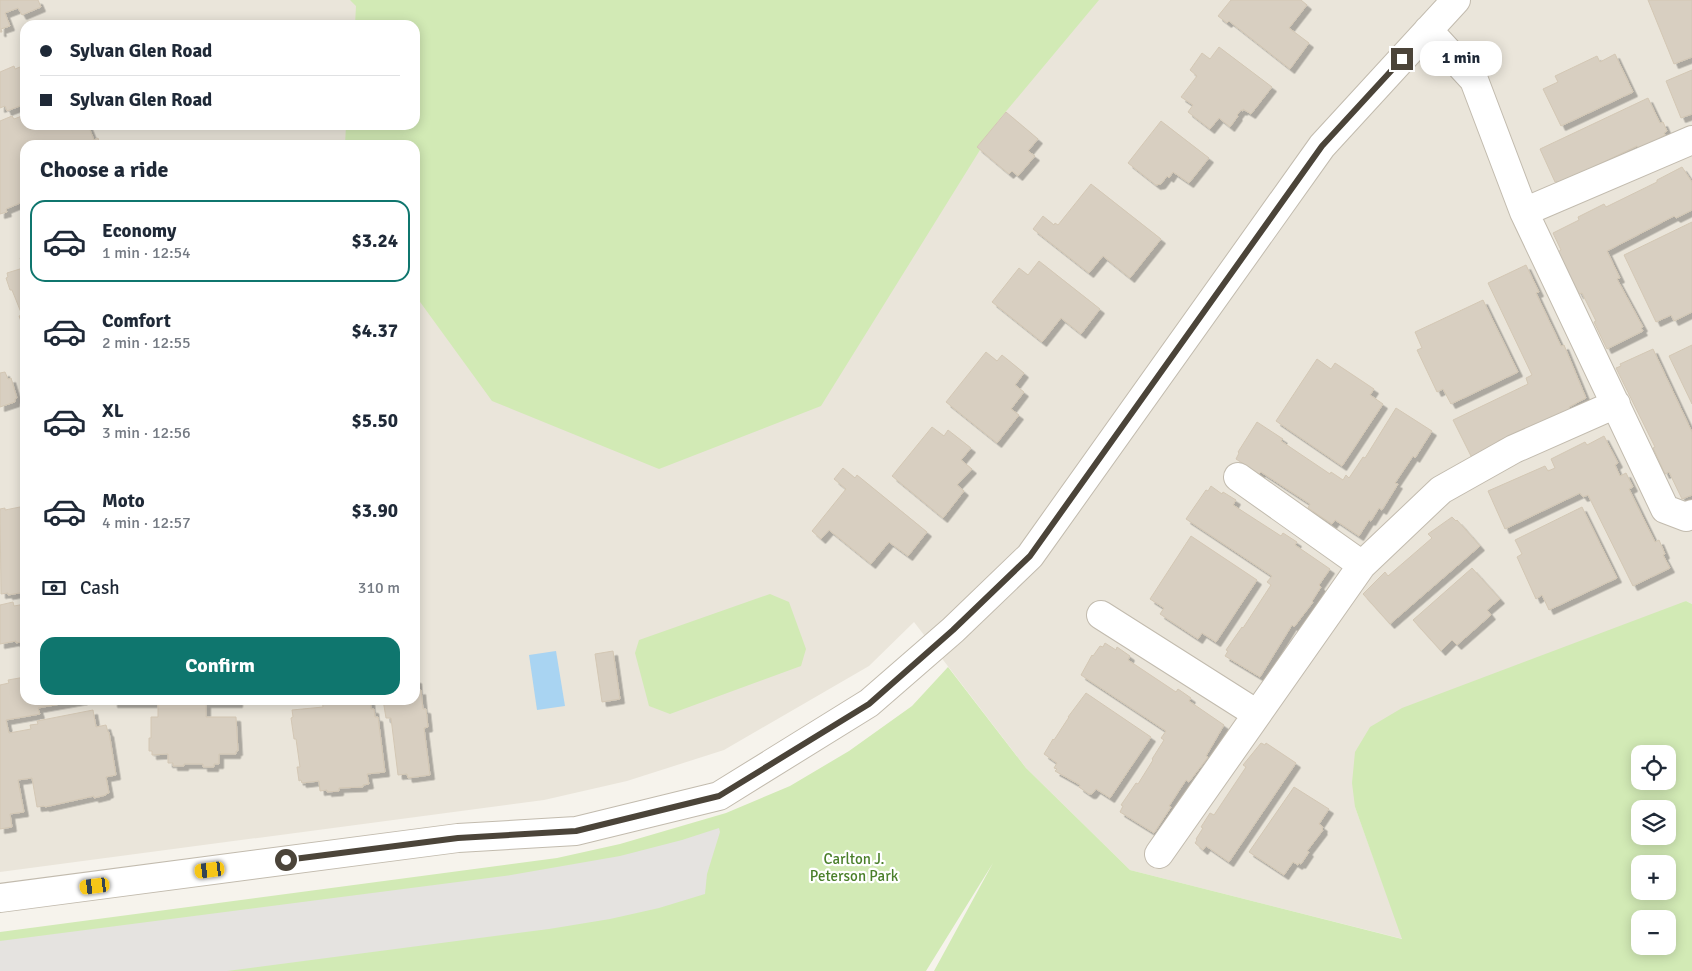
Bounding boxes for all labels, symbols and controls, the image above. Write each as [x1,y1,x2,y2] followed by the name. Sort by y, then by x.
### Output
[70,39,212,63] text: Sylvan Glen Road
[1420,42,1502,76] callout: 1 min
[1391,48,1413,70] route end
[1442,48,1480,68] text: 1 min
[70,88,212,112] text: Sylvan Glen Road
[40,156,168,183] text: Choose a ride
[42,219,87,264] icon: car
[102,219,176,243] text: Economy
[352,229,398,253] text: $3.24
[102,243,191,263] text: 1 min · 12:54
[42,309,87,354] icon: car
[102,309,171,333] text: Comfort
[352,319,398,343] text: $4.37
[102,333,191,353] text: 2 min · 12:55
[42,399,87,444] icon: car
[102,399,124,423] text: XL
[352,409,398,433] text: $5.50
[102,423,191,443] text: 3 min · 12:56
[42,489,87,534] icon: car
[102,489,145,513] text: Moto
[352,499,398,523] text: $3.90
[102,513,191,533] text: 4 min · 12:57
[40,574,68,602] icon: cash
[80,576,120,600] text: Cash
[358,578,400,598] text: 310 m
[40,637,400,695] button: Confirm
[1631,745,1676,955] map controls
[1631,745,1676,790] button: locate
[1631,800,1676,845] button: layers
[275,849,297,871] route start
[810,850,899,885] park label: Carlton J. Peterson Park
[1631,855,1676,900] button: +
[194,861,225,879] car
[79,877,110,895] car
[1631,910,1676,955] button: −

